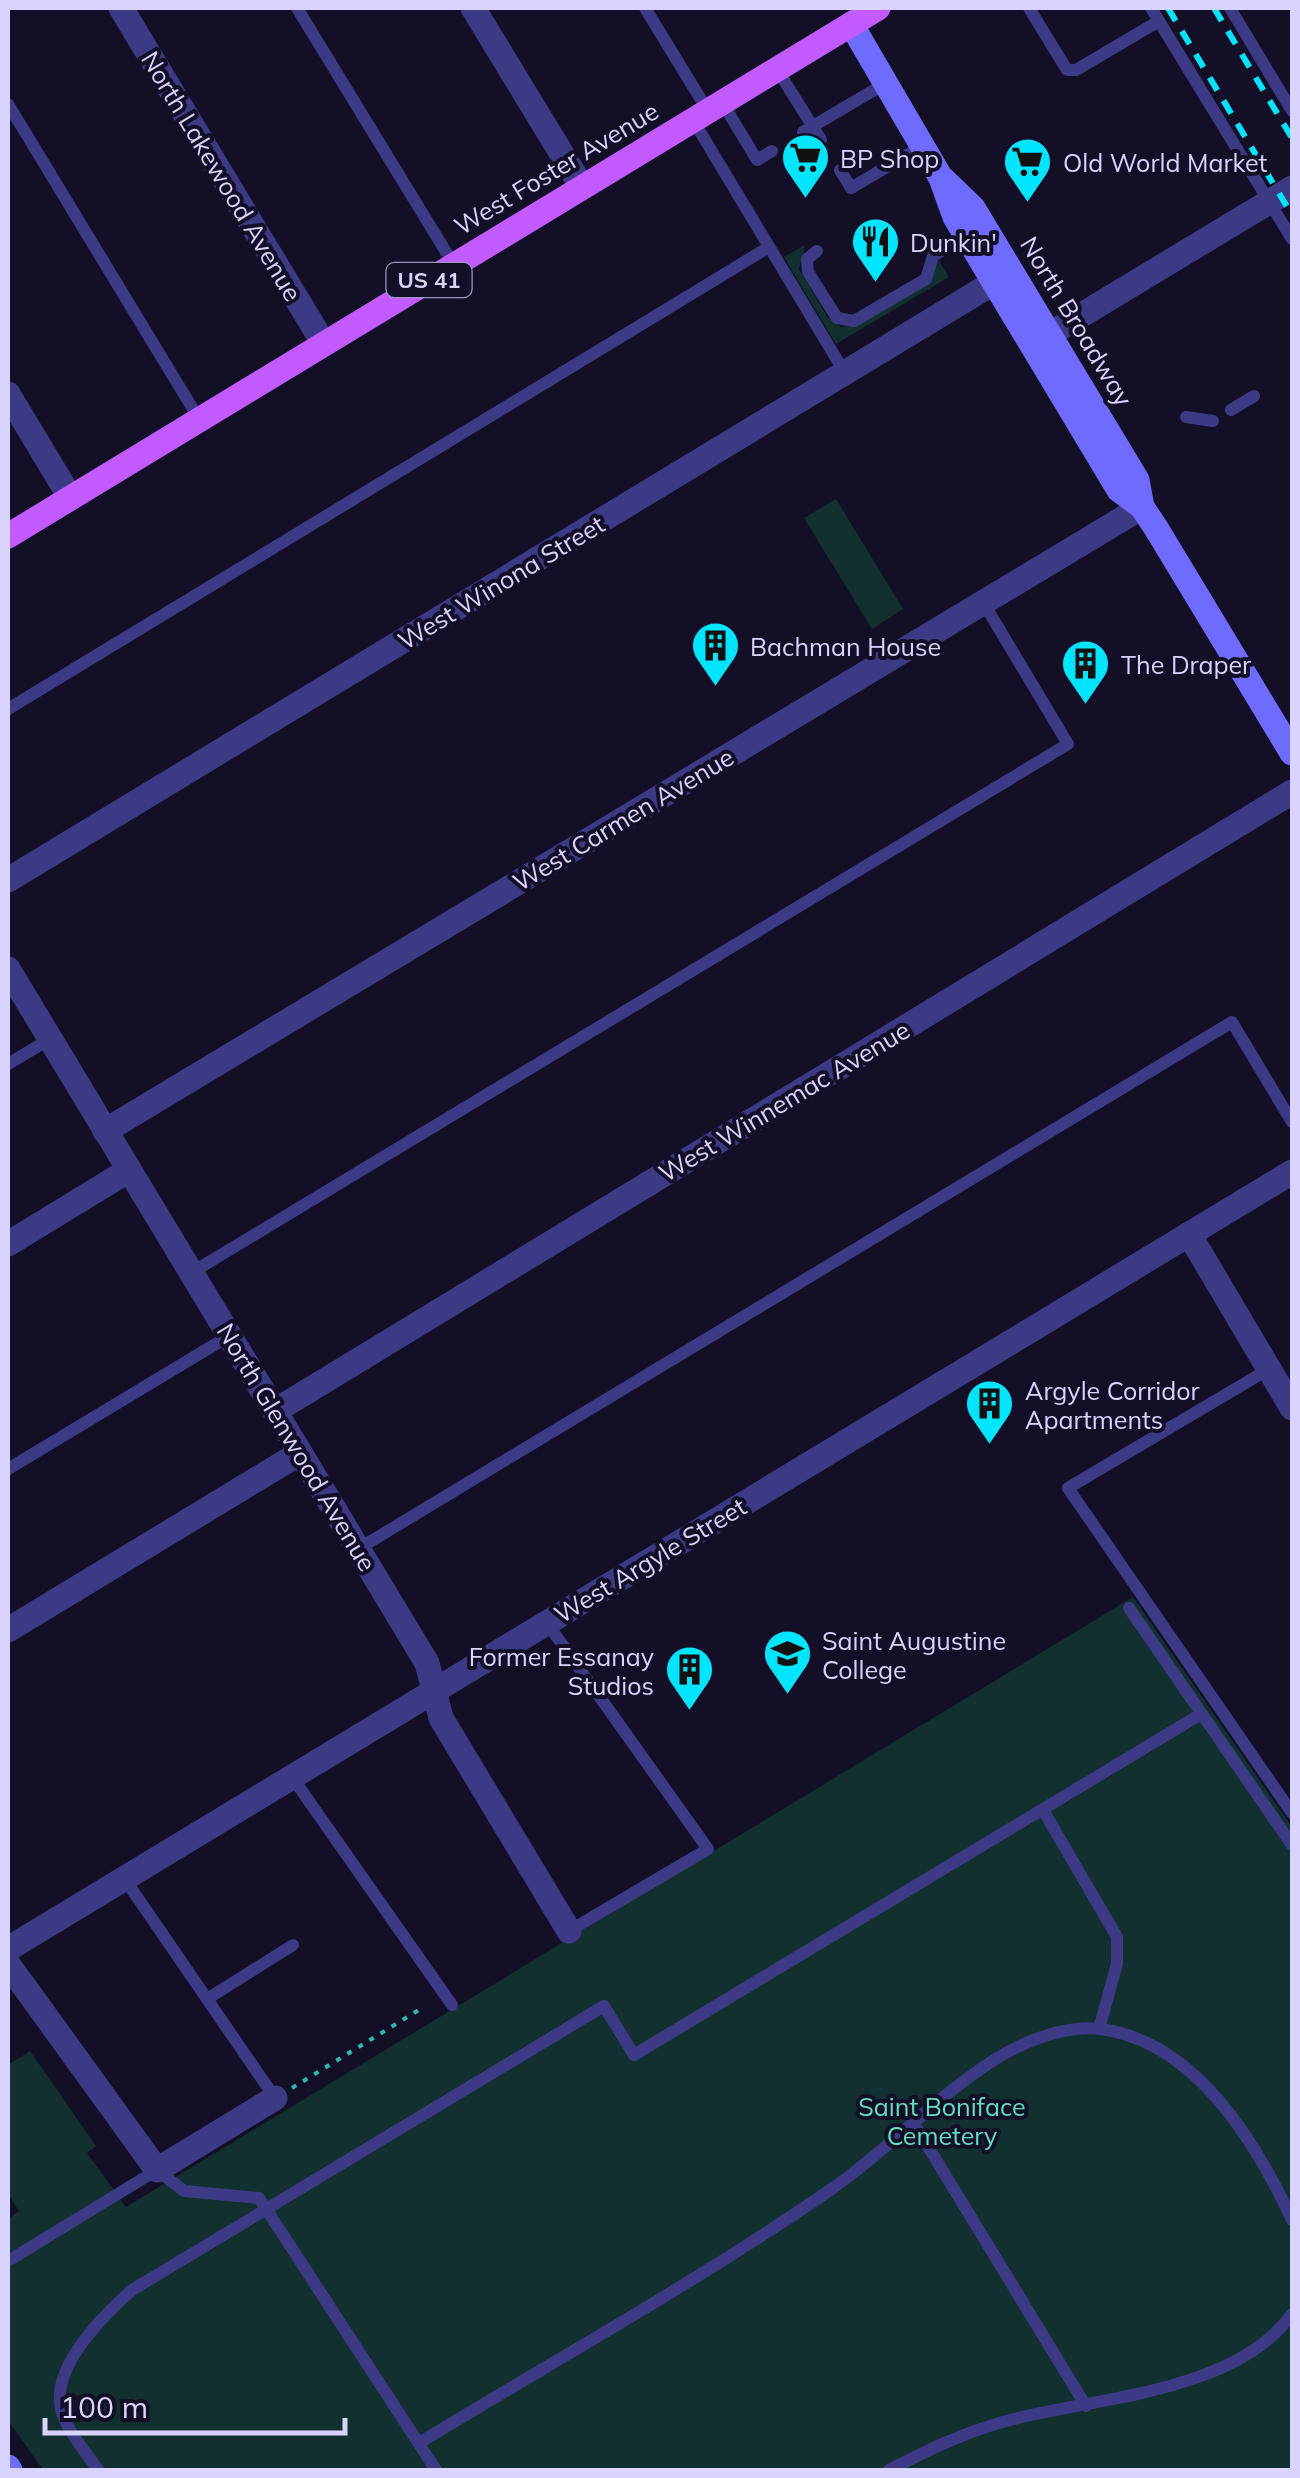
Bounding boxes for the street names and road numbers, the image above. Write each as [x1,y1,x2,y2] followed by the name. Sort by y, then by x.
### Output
[135,45,309,307] street label: North Lakewood Avenue
[448,95,664,241] street label: West Foster Avenue
[1014,231,1140,411] street label: North Broadway
[386,263,472,297] road number: US 41
[392,508,610,656] street label: West Winona Street
[507,741,739,897] street label: West Carmen Avenue
[653,1014,915,1188] street label: West Winnemac Avenue
[211,1317,383,1577] street label: North Glenwood Avenue
[548,1490,752,1630] street label: West Argyle Street

